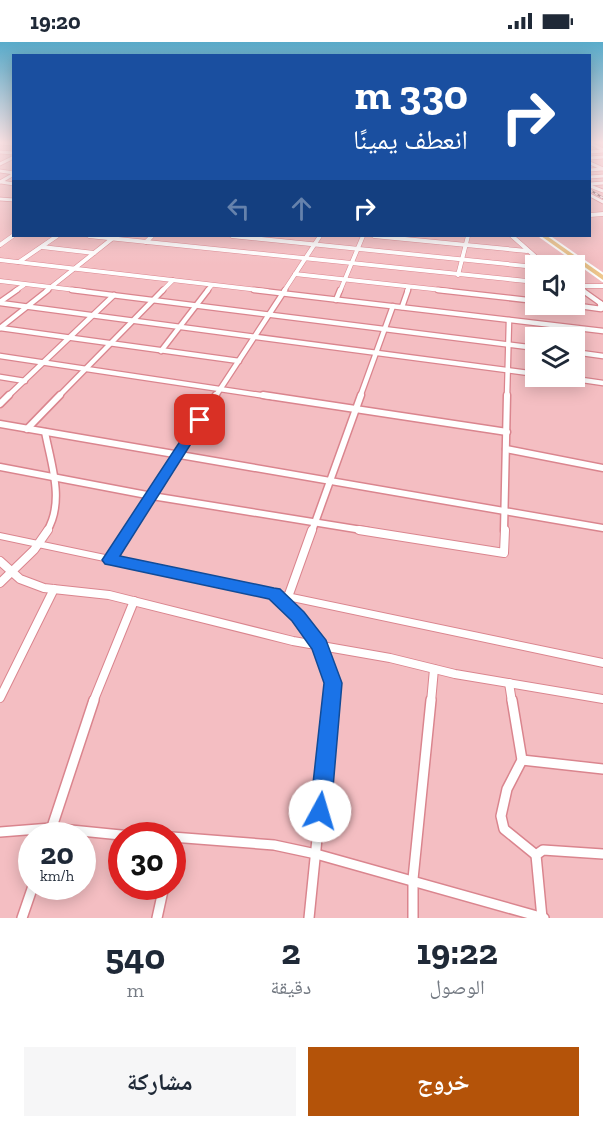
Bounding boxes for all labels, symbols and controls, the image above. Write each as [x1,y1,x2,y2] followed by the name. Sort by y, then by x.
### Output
[30,8,81,35] text: 19:20
[354,69,468,120] text: 330 m
[489,78,567,156] icon: right
[353,124,468,156] text: انعطف يمينًا
[222,192,255,225] icon: left
[285,192,318,225] icon: ahead
[348,192,381,225] icon: right
[525,255,585,387] map controls
[525,255,585,315] button: sound
[525,327,585,387] button: layers
[174,394,225,445] pin
[183,403,216,436] icon: arrive
[288,779,352,843] position arrow
[108,822,186,900] speed limit sign: 30
[40,836,74,872] text: 20
[40,867,74,885] text: km/h
[281,930,301,973] text: 2
[416,930,498,973] text: 19:22
[105,935,165,978] text: 540
[271,975,311,999] text: دقيقة
[429,975,485,999] text: الوصول
[127,978,144,1002] text: m
[24,1047,296,1116] button: مشاركة
[308,1047,579,1116] button: خروج

